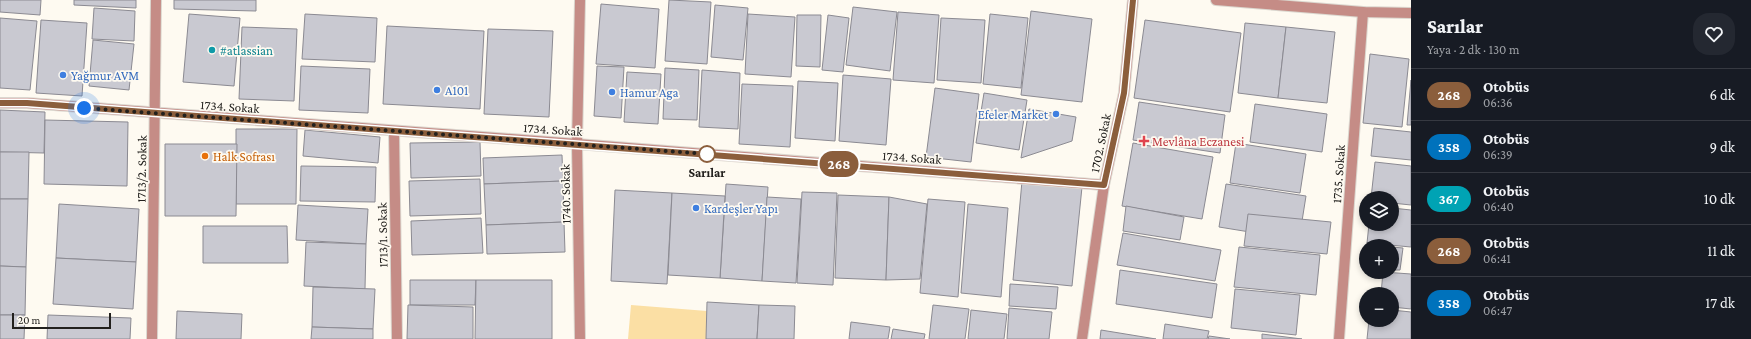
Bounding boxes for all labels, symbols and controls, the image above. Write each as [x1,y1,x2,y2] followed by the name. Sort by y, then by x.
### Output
[1693,13,1735,55] button: heart
[1427,16,1483,37] text: Sarılar
[1427,42,1519,57] text: Yaya · 2 dk · 130 m
[220,43,273,58] place label: #atlassian
[207,45,217,55] marker: #atlassian
[71,68,139,83] place label: Yağmur AVM
[58,70,68,80] marker: Yağmur AVM
[1483,79,1529,95] text: Otobüs
[445,83,468,98] place label: A101
[432,85,442,95] marker: A101
[620,85,679,100] place label: Hamur Aga
[607,87,617,97] marker: Hamur Aga
[1438,87,1460,103] text: 268
[1710,87,1735,103] text: 6 dk
[1483,95,1513,110] text: 06:36
[200,97,261,116] street label: 1734. Sokak
[74,98,94,118] your location
[978,107,1049,122] place label: Efeler Market
[1051,109,1061,119] marker: Efeler Market
[1087,112,1114,174] street label: 1702. Sokak
[523,120,584,139] street label: 1734. Sokak
[1483,131,1529,147] text: Otobüs
[133,134,150,203] street label: 1713/2. Sokak
[1152,134,1245,149] place label: Mevlâna Eczanesi
[1139,136,1149,146] marker: Mevlâna Eczanesi
[1438,139,1460,155] text: 358
[1710,139,1735,155] text: 9 dk
[1329,143,1348,204] street label: 1735. Sokak
[698,145,716,163] marker: Sarılar
[1483,147,1513,162] text: 06:39
[882,148,943,167] street label: 1734. Sokak
[213,149,275,164] place label: Halk Sofrası
[200,151,210,161] marker: Halk Sofrası
[816,151,862,177] line badge: 268
[828,156,850,172] text: 268
[557,163,574,224] street label: 1740. Sokak
[688,165,726,180] place label: Sarılar
[1483,183,1529,199] text: Otobüs
[1359,191,1399,327] map controls
[1359,191,1399,231] button: layers
[1439,191,1459,207] text: 367
[1704,191,1735,207] text: 10 dk
[1483,199,1514,214] text: 06:40
[374,201,391,268] street label: 1713/1. Sokak
[704,201,778,216] place label: Kardeşler Yapı
[691,203,701,213] marker: Kardeşler Yapı
[1483,235,1529,251] text: Otobüs
[1359,239,1399,279] button: +
[1438,243,1460,259] text: 268
[1707,243,1735,259] text: 11 dk
[1483,251,1511,266] text: 06:41
[1359,287,1399,327] button: −
[1483,287,1529,303] text: Otobüs
[1438,295,1460,311] text: 358
[1705,295,1735,311] text: 17 dk
[1483,303,1512,318] text: 06:47
[12,311,111,330] scale bar
[18,314,40,326] text: 20 m

